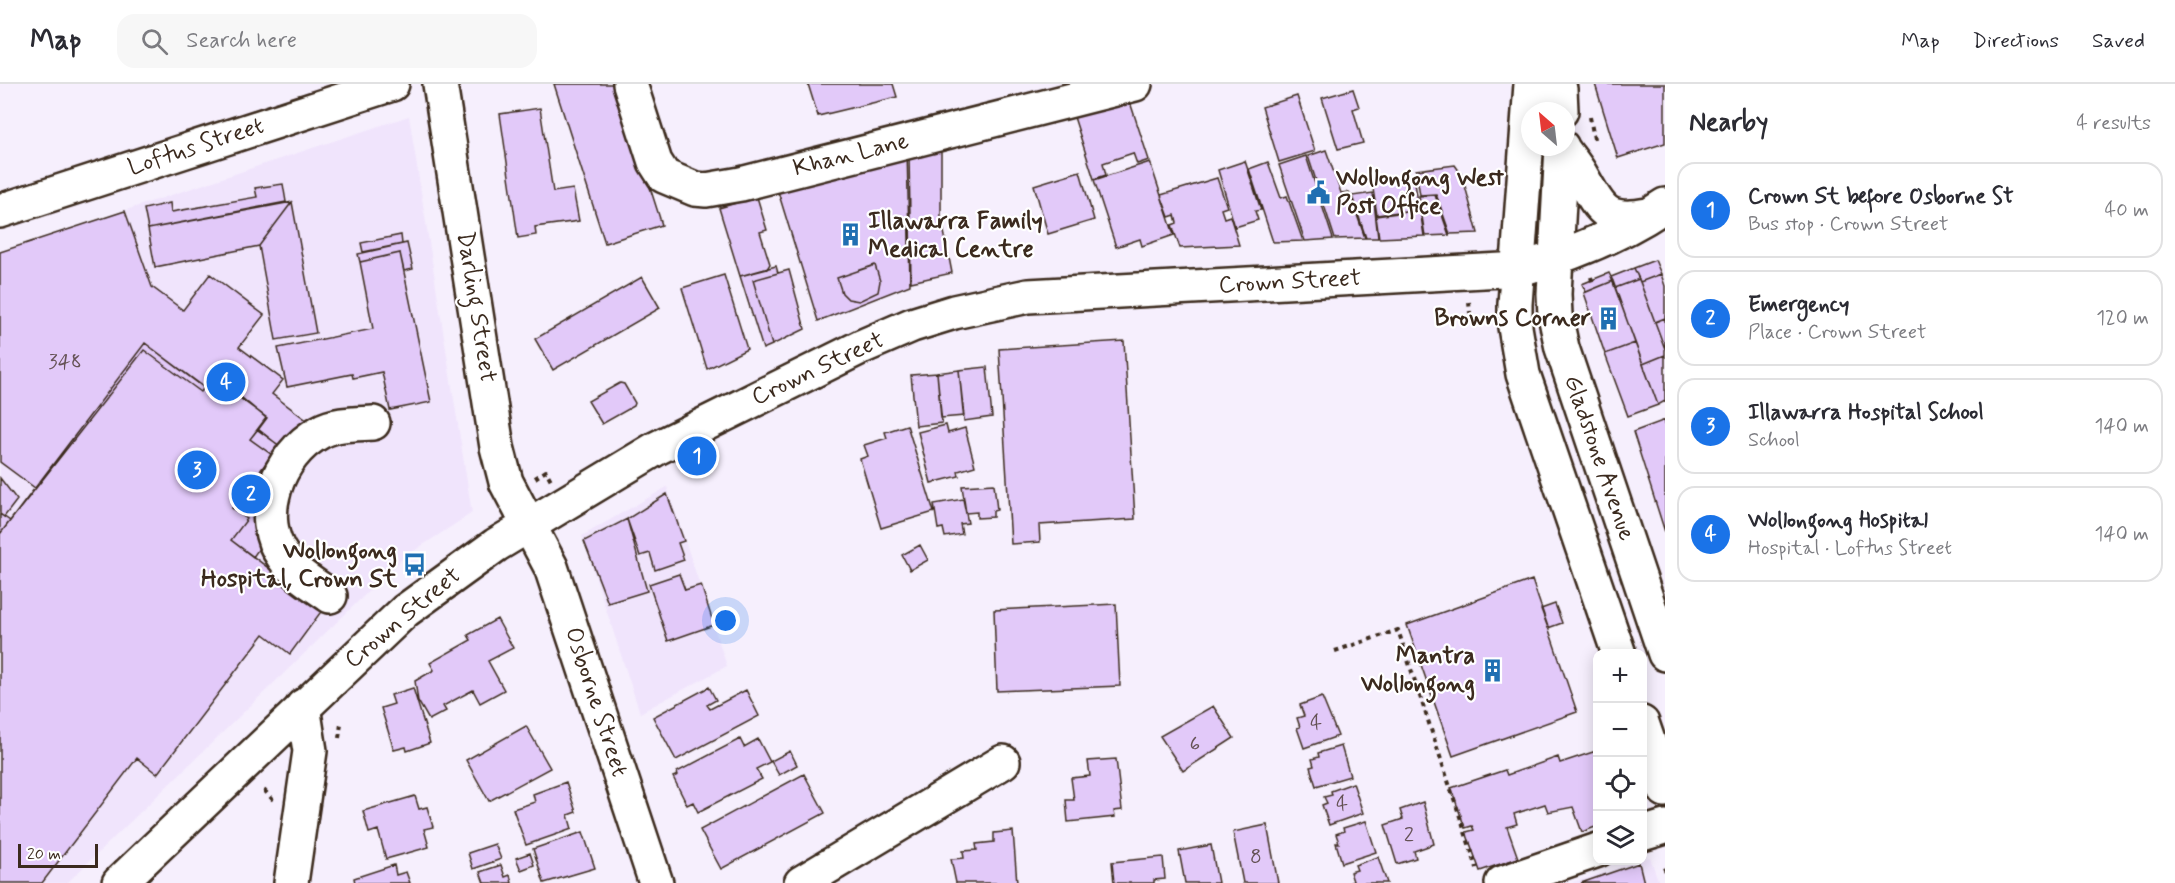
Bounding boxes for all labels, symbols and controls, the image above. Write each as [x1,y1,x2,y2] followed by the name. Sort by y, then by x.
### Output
[117,14,537,68] search box
[30,23,81,60] text: Map
[138,25,171,58] icon: search
[186,27,297,55] text: Search here
[1901,27,1940,55] text: Map
[1973,27,2059,55] text: Directions
[2092,27,2145,55] text: Saved
[1521,102,1575,156] north arrow
[1689,106,1768,140] text: Nearby
[2076,110,2151,137] text: 4 results
[124,111,268,183] street label: Loftus Street
[790,126,912,184] street label: Khan Lane
[1335,163,1504,222] place label: Wollongong West Post Office
[1305,179,1331,205] public building icon: Wollongong West Post Office
[1748,183,2014,211] text: Crown St before Osborne St
[1706,197,1715,224] text: 1
[2105,197,2149,224] text: 40 m
[868,206,1043,265] place label: Illawarra Family Medical Centre
[1748,211,1949,238] text: Bus stop · Crown Street
[837,222,863,248] building icon: Illawarra Family Medical Centre
[446,229,503,385] street label: Darling Street
[1218,263,1362,301] street label: Crown Street
[1748,291,1849,319] text: Emergency
[1434,303,1591,334] place label: Browns Corner
[1596,305,1622,331] building icon: Browns Corner
[1706,305,1715,332] text: 2
[2096,305,2149,332] text: 120 m
[1748,319,1926,346] text: Place · Crown Street
[747,325,889,413] street label: Crown Street
[48,348,82,376] house number: 348
[206,360,246,404] pin: 4
[1556,371,1642,545] street label: Gladstone Avenue
[1748,399,1984,427] text: Illawarra Hospital School
[1706,413,1715,440] text: 3
[2095,413,2149,440] text: 140 m
[1748,427,1800,454] text: School
[678,434,716,478] pin: 1
[178,448,216,492] pin: 3
[232,472,270,516] pin: 2
[1748,507,1928,535] text: Wollongong Hospital
[1705,521,1716,548] text: 4
[2095,521,2149,548] text: 140 m
[1748,535,1952,562] text: Hospital · Loftus Street
[201,536,398,595] place label: Wollongong Hospital, Crown St
[402,552,428,578] bus stop icon: Wollongong Hospital, Crown St
[338,560,468,676] street label: Crown Street
[711,606,740,635] your location
[557,623,635,781] street label: Osborne Street
[1360,641,1475,703] place label: Mantra Wollongong
[1593,649,1647,865] map controls
[1593,649,1647,703] button: +
[1480,657,1506,683] building icon: Mantra Wollongong
[1593,703,1647,757] button: −
[1310,709,1322,737] house number: 4
[1190,730,1200,758] house number: 6
[1593,757,1647,811] button: locate
[1336,790,1348,818] house number: 4
[1593,811,1647,865] button: layers
[1404,821,1414,849] house number: 2
[18,841,98,868] scale bar
[1250,843,1262,871] house number: 8
[27,844,61,865] text: 20 m

